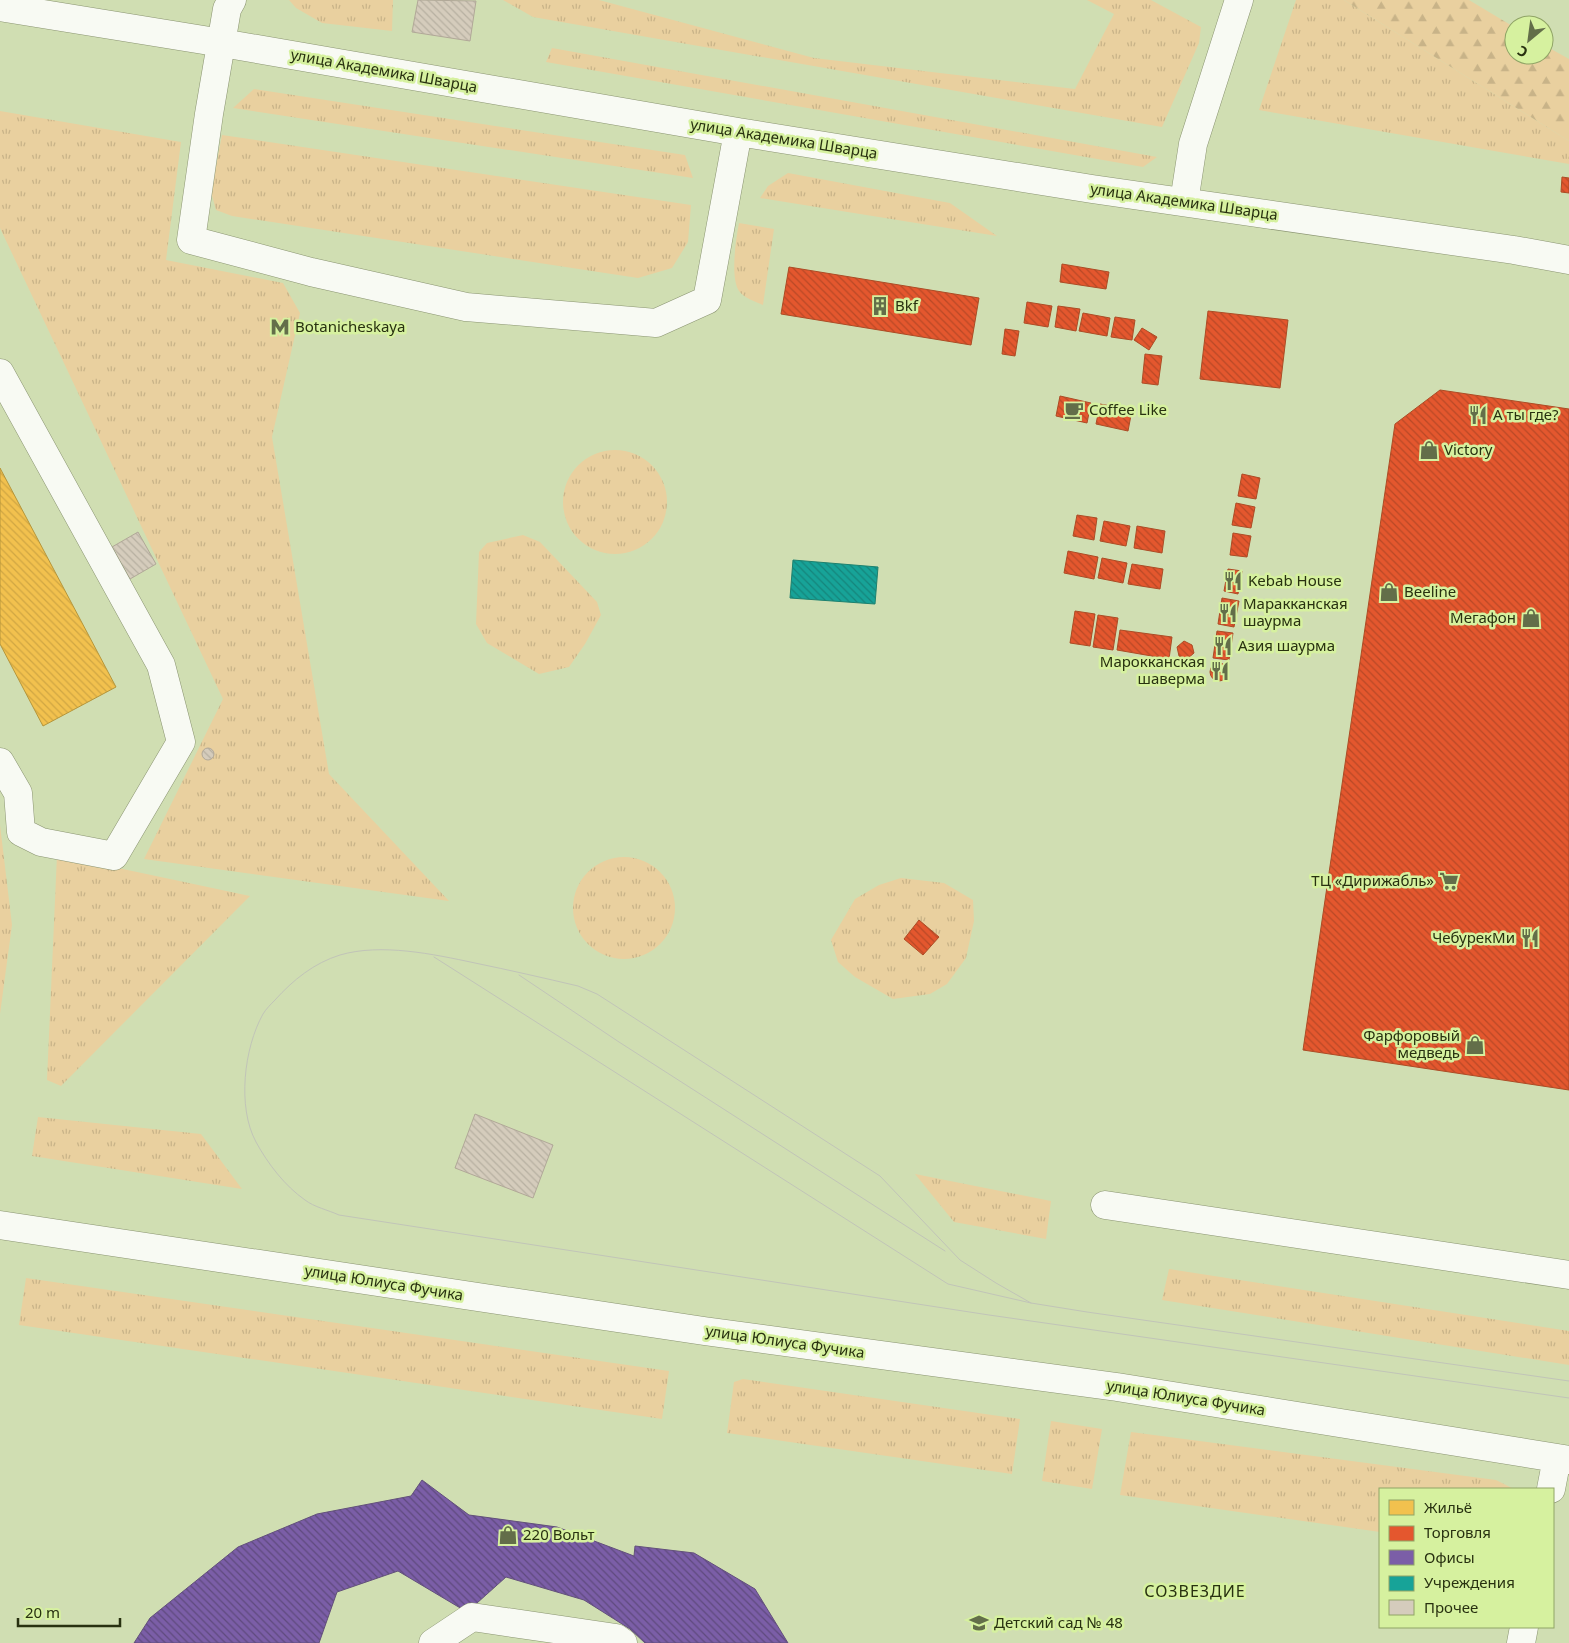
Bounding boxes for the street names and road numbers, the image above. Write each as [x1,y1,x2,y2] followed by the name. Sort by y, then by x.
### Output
[289,44,479,96] street label: улица Академика Шварца
[689,113,879,163] street label: улица Академика Шварца
[1089,178,1279,224] street label: улица Академика Шварца
[303,1260,465,1304] street label: улица Юлиуса Фучика
[704,1320,866,1362] street label: улица Юлиуса Фучика
[1105,1375,1267,1419] street label: улица Юлиуса Фучика

